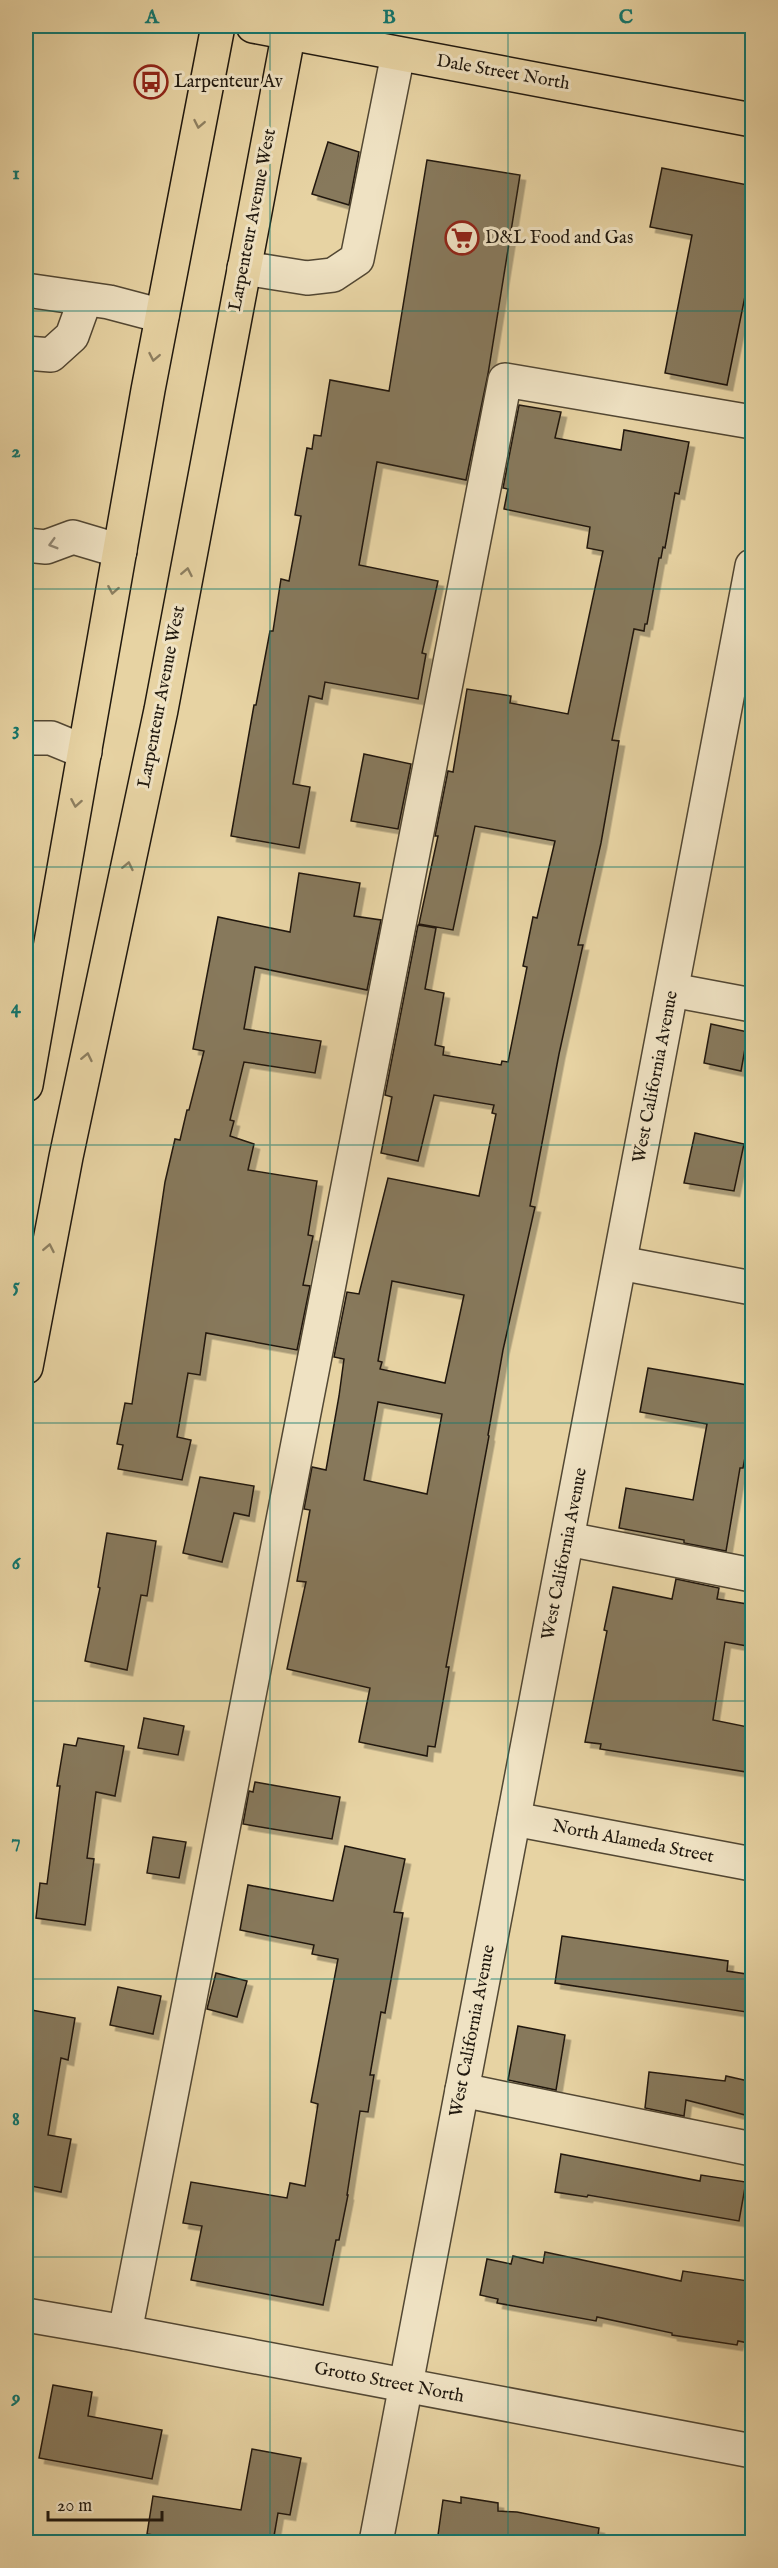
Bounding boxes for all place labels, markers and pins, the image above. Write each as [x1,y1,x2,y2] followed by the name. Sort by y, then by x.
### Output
[133,64,169,100] bus stop icon: Larpenteur Av
[174,71,284,94] place label: Larpenteur Av
[444,220,480,256] supermarket icon: D&L Food and Gas
[485,227,633,250] place label: D&L Food and Gas

